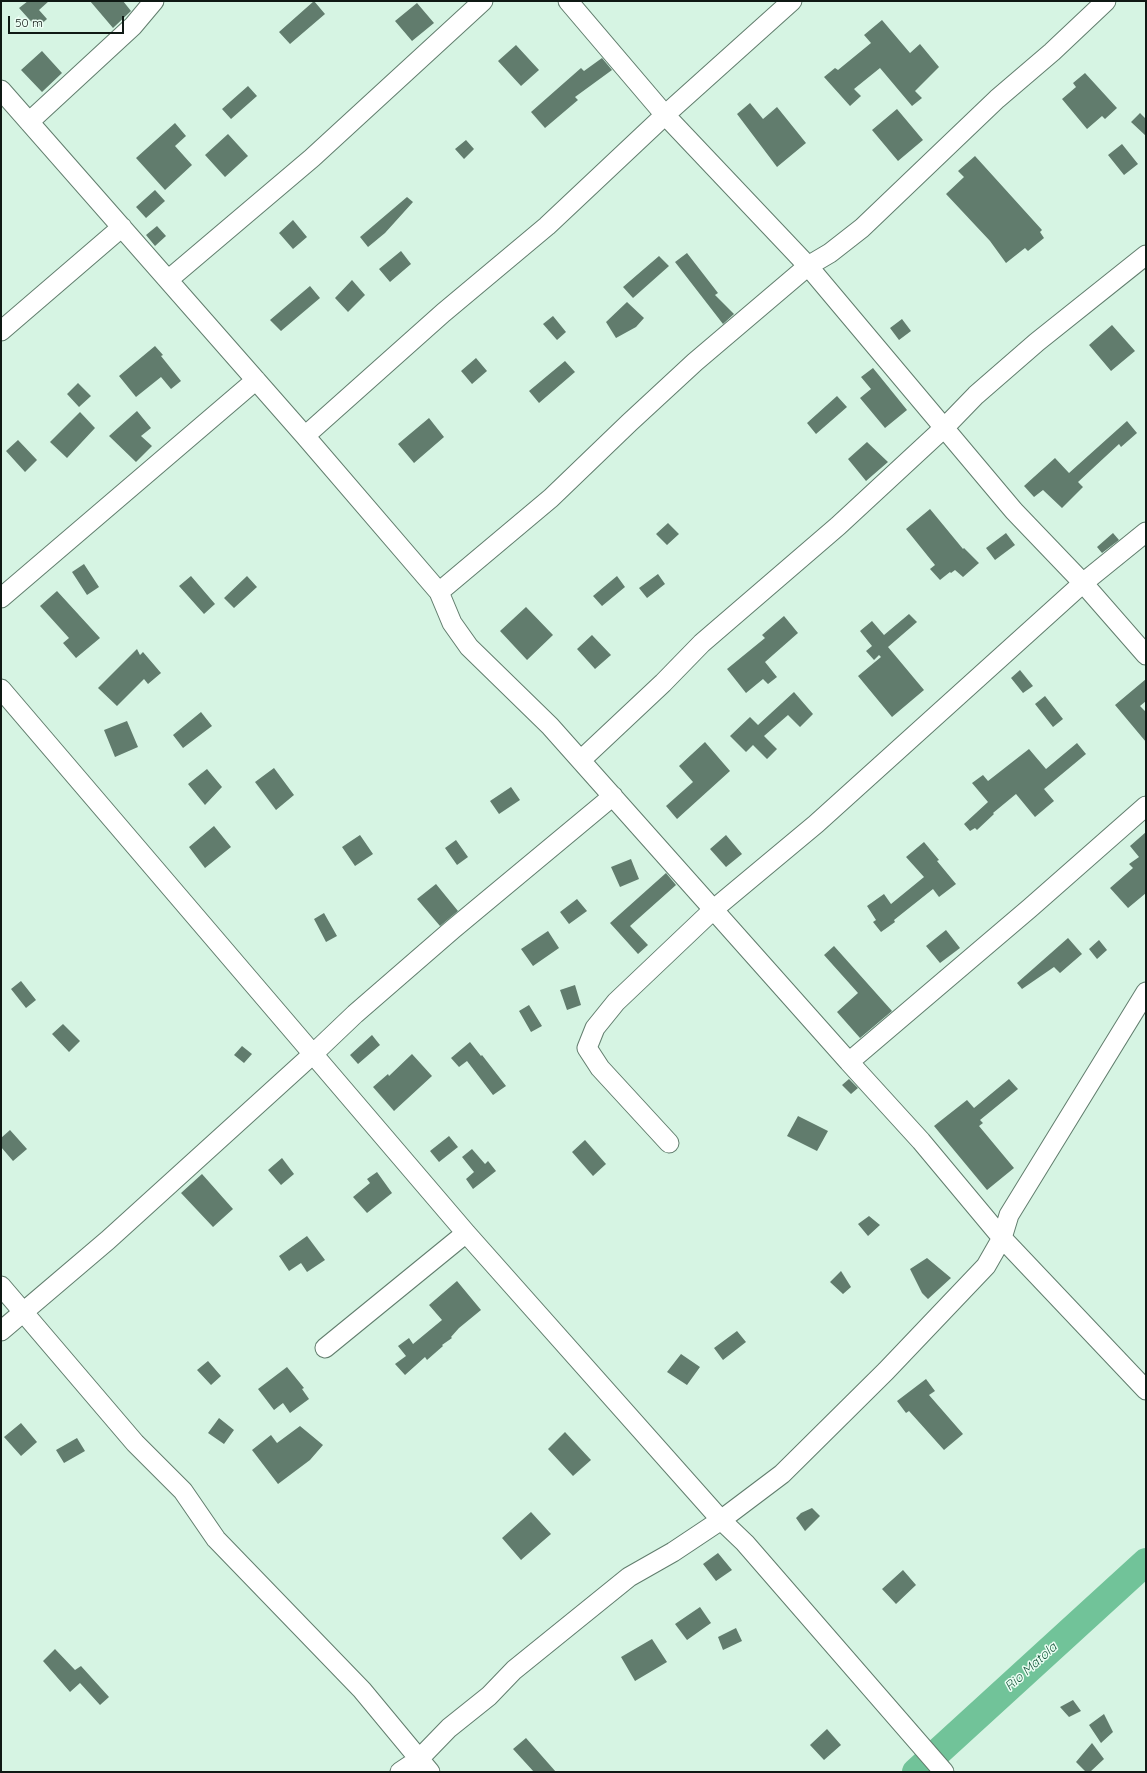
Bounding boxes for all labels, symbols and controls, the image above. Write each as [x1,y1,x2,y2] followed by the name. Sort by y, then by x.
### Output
[10,8,126,34] scale bar
[15,15,43,30] text: 50 m
[1002,1640,1060,1694] water label: Rio Matola

